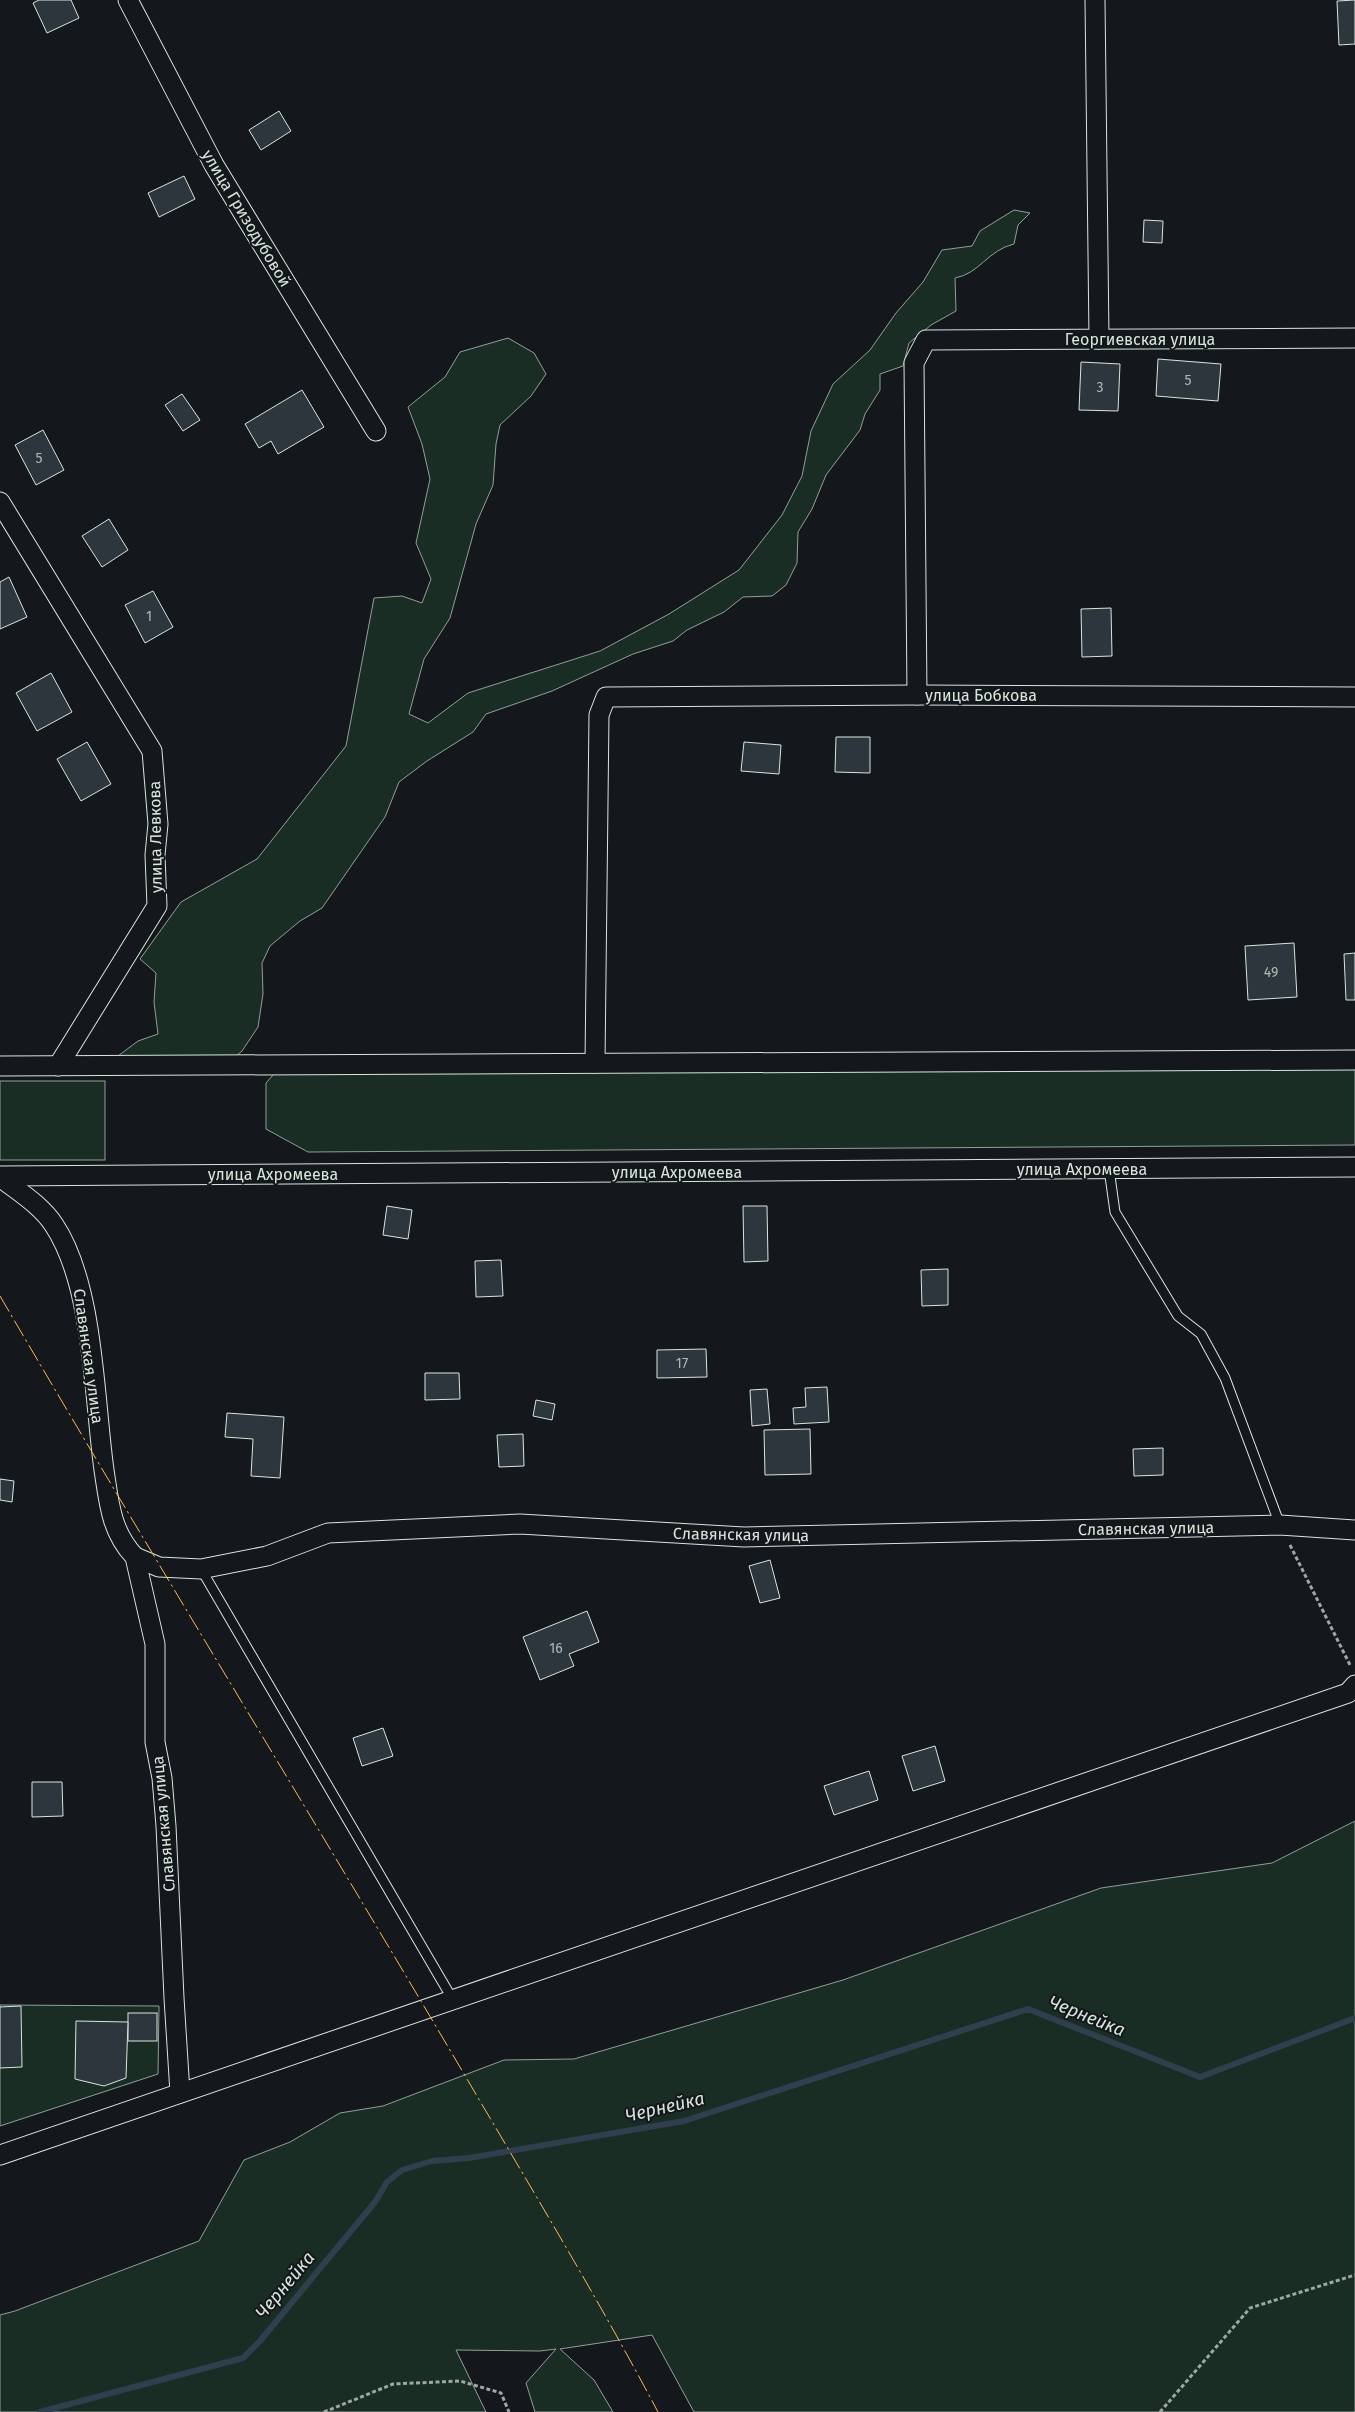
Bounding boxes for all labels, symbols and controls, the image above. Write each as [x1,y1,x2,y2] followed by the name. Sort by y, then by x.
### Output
[198,146,295,290] street label: улица Гризодубовой
[1065,330,1215,349] street label: Георгиевская улица
[1184,372,1192,389] house number: 5
[1097,379,1104,396] house number: 3
[35,450,43,467] house number: 5
[146,608,152,625] house number: 1
[925,686,1037,705] street label: улица Бобкова
[145,781,166,893] street label: улица Левкова
[1264,964,1278,981] house number: 49
[1017,1160,1147,1179] street label: улица Ахромеева
[612,1163,742,1182] street label: улица Ахромеева
[208,1165,338,1184] street label: улица Ахромеева
[70,1287,107,1425] street label: Славянская улица
[676,1355,688,1372] house number: 17
[1078,1518,1214,1539] street label: Славянская улица
[673,1524,809,1545] street label: Славянская улица
[549,1640,563,1657] house number: 16
[148,1755,179,1893] street label: Славянская улица
[1046,1991,1128,2041] water label: Чернейка
[623,2087,707,2127] water label: Чернейка
[251,2247,319,2323] water label: Чернейка

